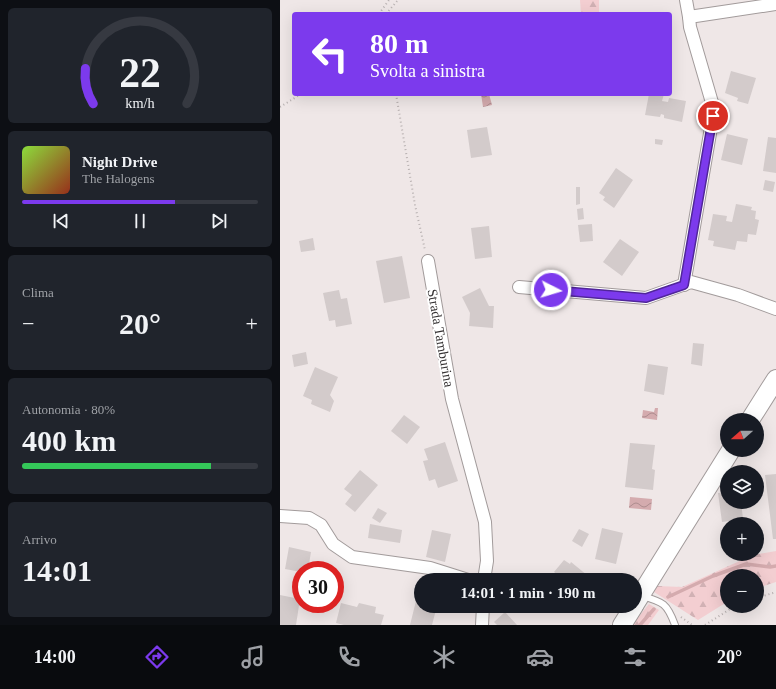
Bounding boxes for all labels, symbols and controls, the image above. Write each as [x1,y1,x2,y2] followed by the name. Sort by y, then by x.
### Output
[304,28,356,80] icon: left
[370,28,428,59] text: 80 m
[119,50,161,96] text: 22
[370,61,485,81] text: Svolta a sinistra
[125,94,155,110] text: km/h
[696,99,730,133] pin
[702,105,724,127] icon: arrive
[82,154,157,170] text: Night Drive
[82,171,155,186] text: The Halogens
[50,210,72,232] icon: previous
[129,210,151,232] icon: pause
[208,210,230,232] icon: next
[530,269,572,311] position arrow
[22,285,54,300] text: Clima
[424,288,457,389] street label: Strada Tamburina
[119,307,161,340] text: 20°
[22,311,34,336] text: −
[246,311,258,336] text: +
[22,402,115,417] text: Autonomia · 80%
[720,413,764,457] north arrow
[720,413,764,613] map controls
[22,424,116,457] text: 400 km
[720,465,764,509] button: layers
[720,517,764,561] button: +
[22,532,57,547] text: Arrivo
[22,554,92,587] text: 14:01
[292,561,344,613] speed limit sign: 30
[720,569,764,613] button: −
[461,585,596,601] text: 14:01 · 1 min · 190 m
[143,643,171,671] icon: directions
[239,643,267,671] icon: music
[335,643,363,671] icon: phone
[430,643,458,671] icon: climate
[526,643,554,671] icon: car
[621,643,649,671] icon: filters
[34,647,76,667] text: 14:00
[717,647,742,667] text: 20°

